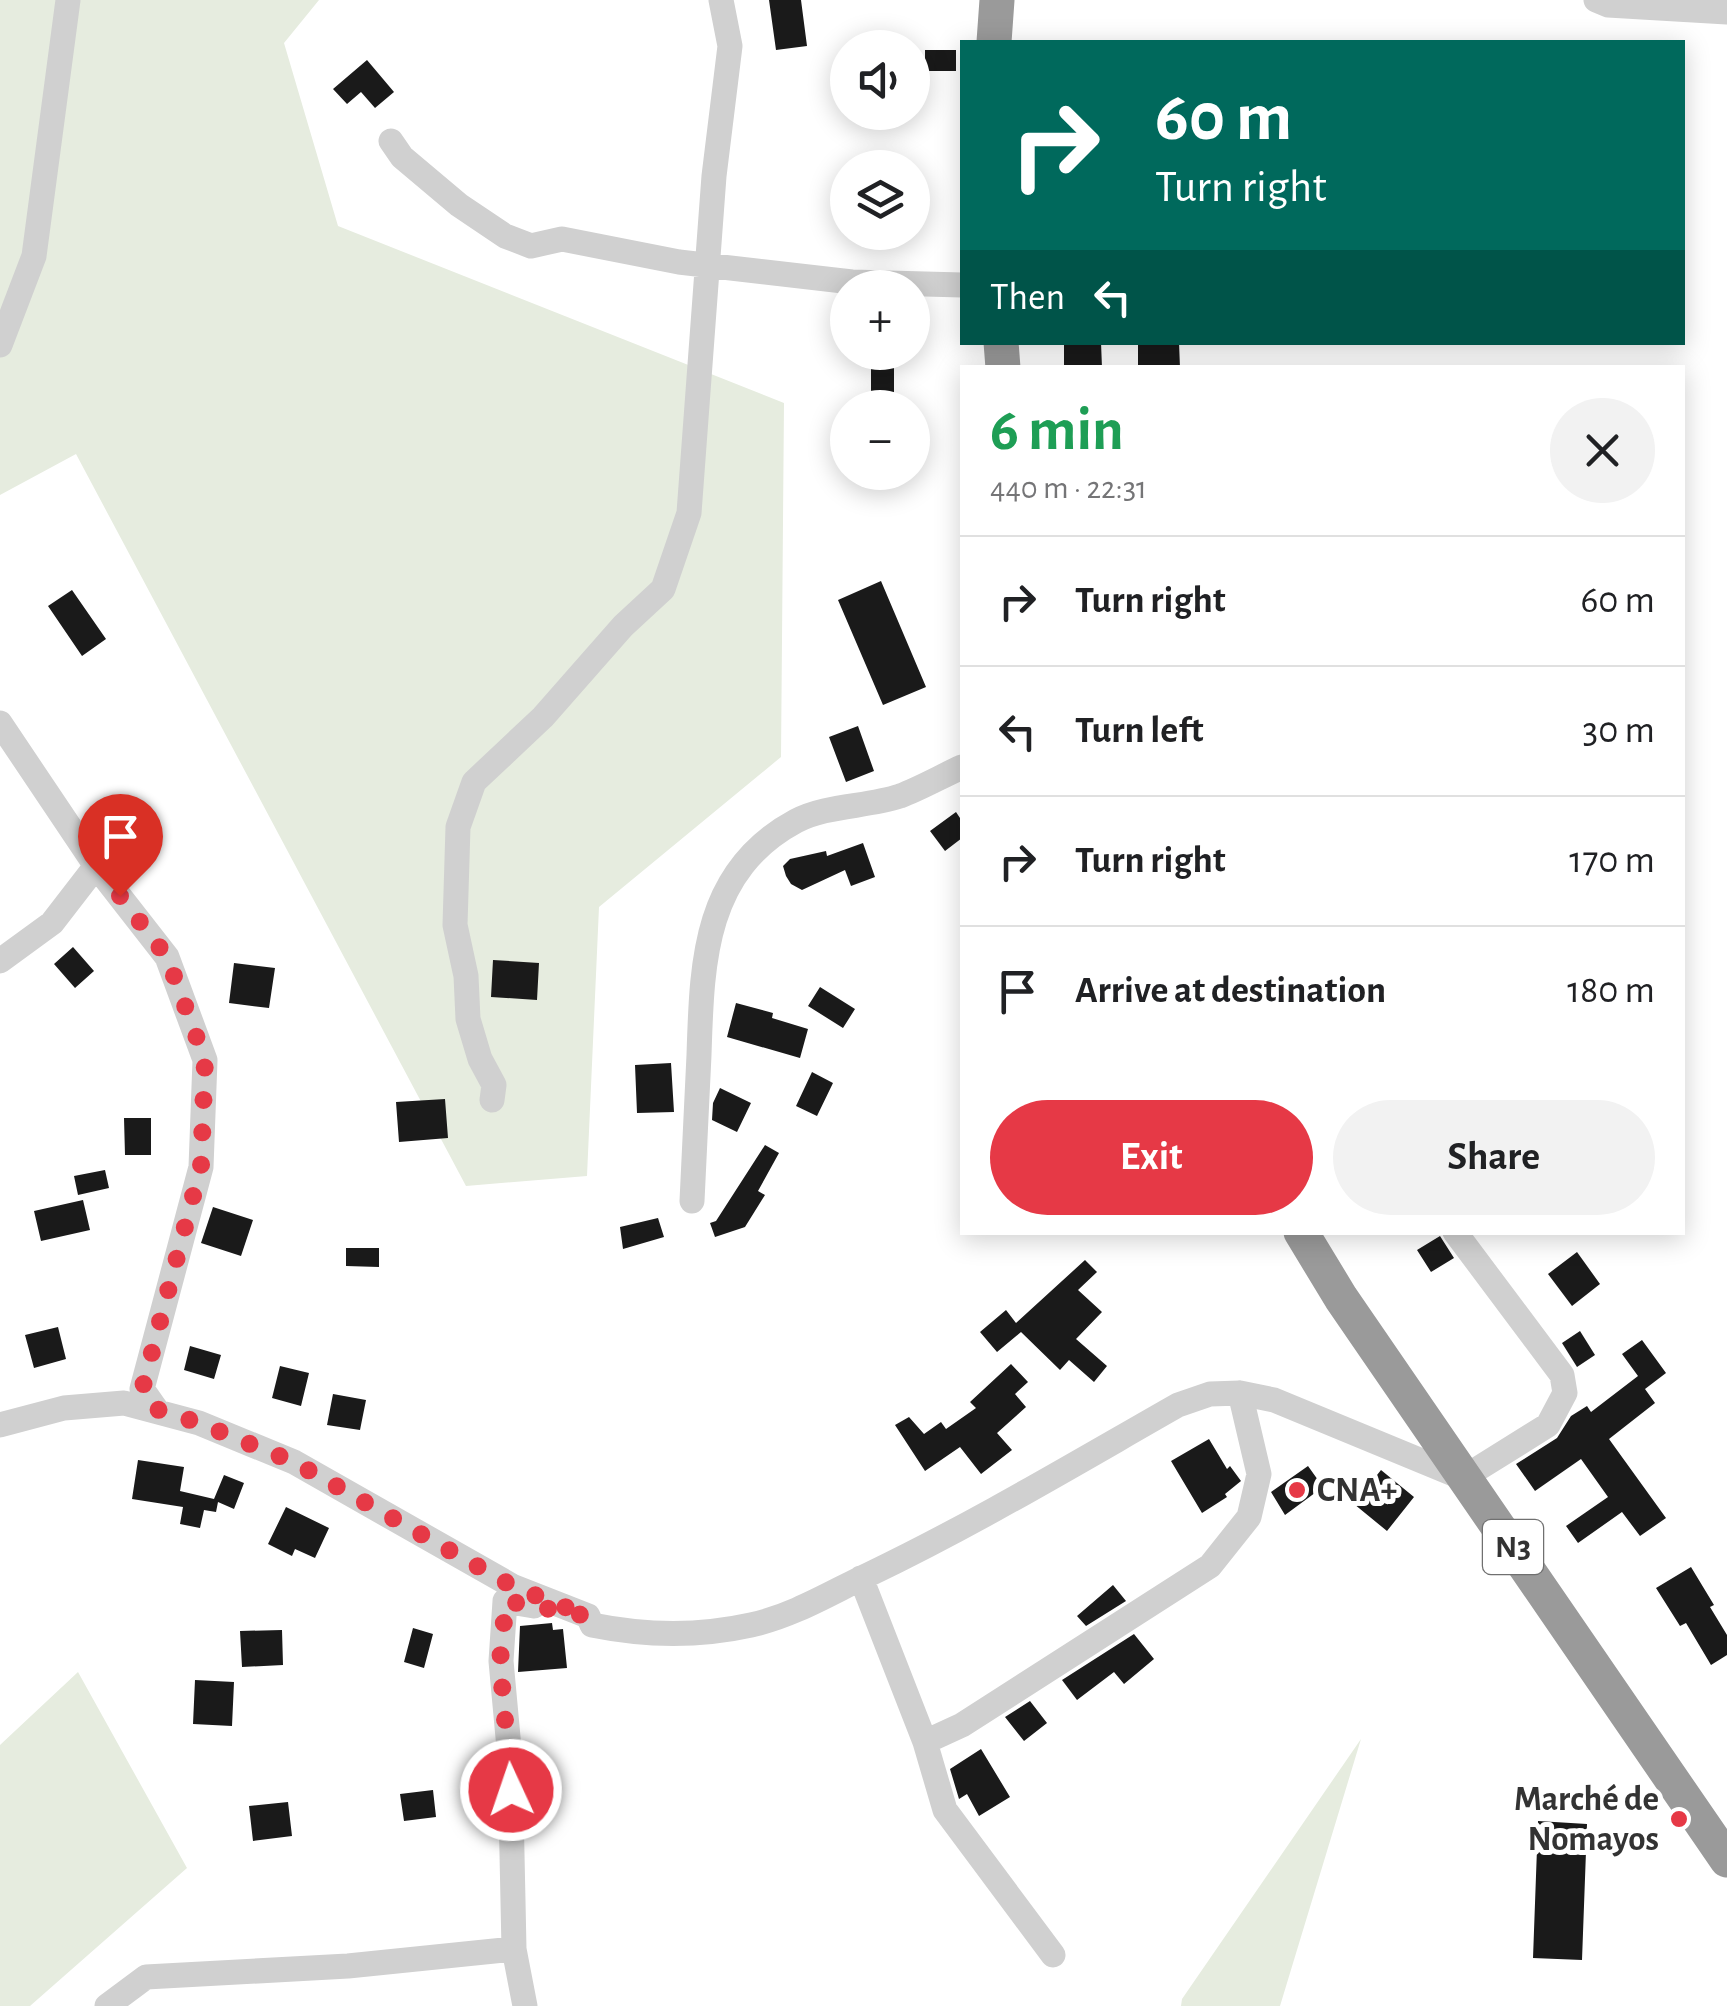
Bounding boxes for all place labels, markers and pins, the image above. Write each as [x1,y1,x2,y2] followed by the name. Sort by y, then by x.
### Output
[78,794,163,897] pin
[1317,1473,1397,1508] place label: CNA+
[1286,1479,1308,1501] marker: CNA+
[1514,1782,1659,1857] place label: Marché de Nomayos
[1668,1808,1690,1830] marker: Marché de Nomayos

